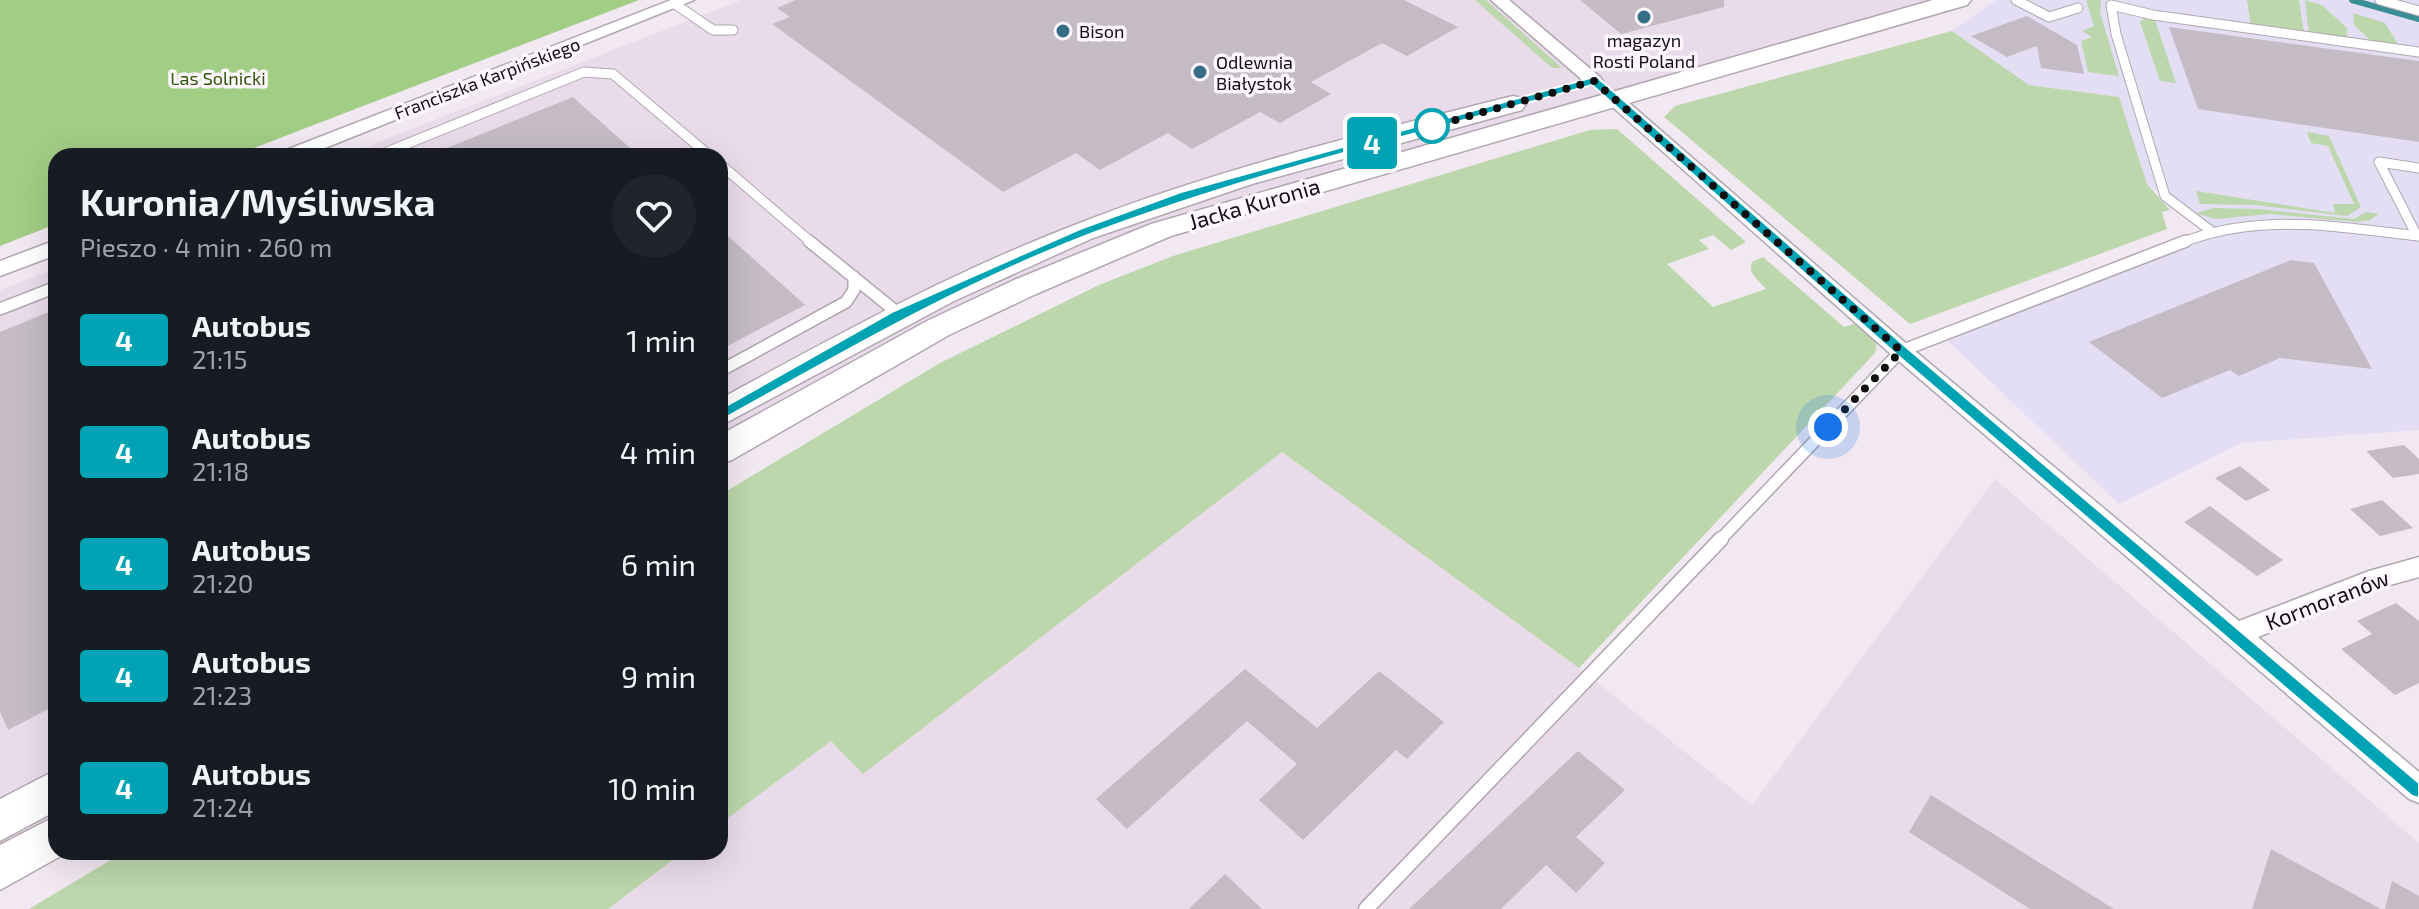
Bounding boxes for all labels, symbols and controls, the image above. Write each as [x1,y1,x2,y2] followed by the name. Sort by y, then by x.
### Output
[1635,8,1653,26] marker: magazyn Rosti Poland
[1079,20,1124,42] place label: Bison
[1054,22,1072,40] marker: Bison
[1593,29,1695,72] place label: magazyn Rosti Poland
[391,32,583,124] street label: Franciszka Karpińskiego
[1216,51,1293,94] place label: Odlewnia Białystok
[1191,63,1209,81] marker: Odlewnia Białystok
[170,67,266,89] park label: Las Solnicki
[1415,109,1449,143] unlabelled marker
[1346,117,1398,169] line badge: 4
[1363,126,1381,160] text: 4
[1185,172,1323,234] street label: Jacka Kuronia
[612,174,696,258] button: heart
[80,178,435,224] text: Kuronia/Myśliwska
[80,231,332,262] text: Pieszo · 4 min · 260 m
[192,307,311,343] text: Autobus
[626,322,696,358] text: 1 min
[115,323,133,357] text: 4
[192,343,247,374] text: 21:15
[1808,407,1848,447] your location
[192,419,311,455] text: Autobus
[620,434,696,470] text: 4 min
[115,435,133,469] text: 4
[192,455,249,486] text: 21:18
[192,531,311,567] text: Autobus
[621,546,696,582] text: 6 min
[115,547,133,581] text: 4
[2262,564,2392,634] street label: Kormoranów
[192,567,253,598] text: 21:20
[192,643,311,679] text: Autobus
[621,658,696,694] text: 9 min
[115,659,133,693] text: 4
[192,679,252,710] text: 21:23
[192,755,311,791] text: Autobus
[608,770,696,806] text: 10 min
[115,771,133,805] text: 4
[192,791,254,822] text: 21:24

